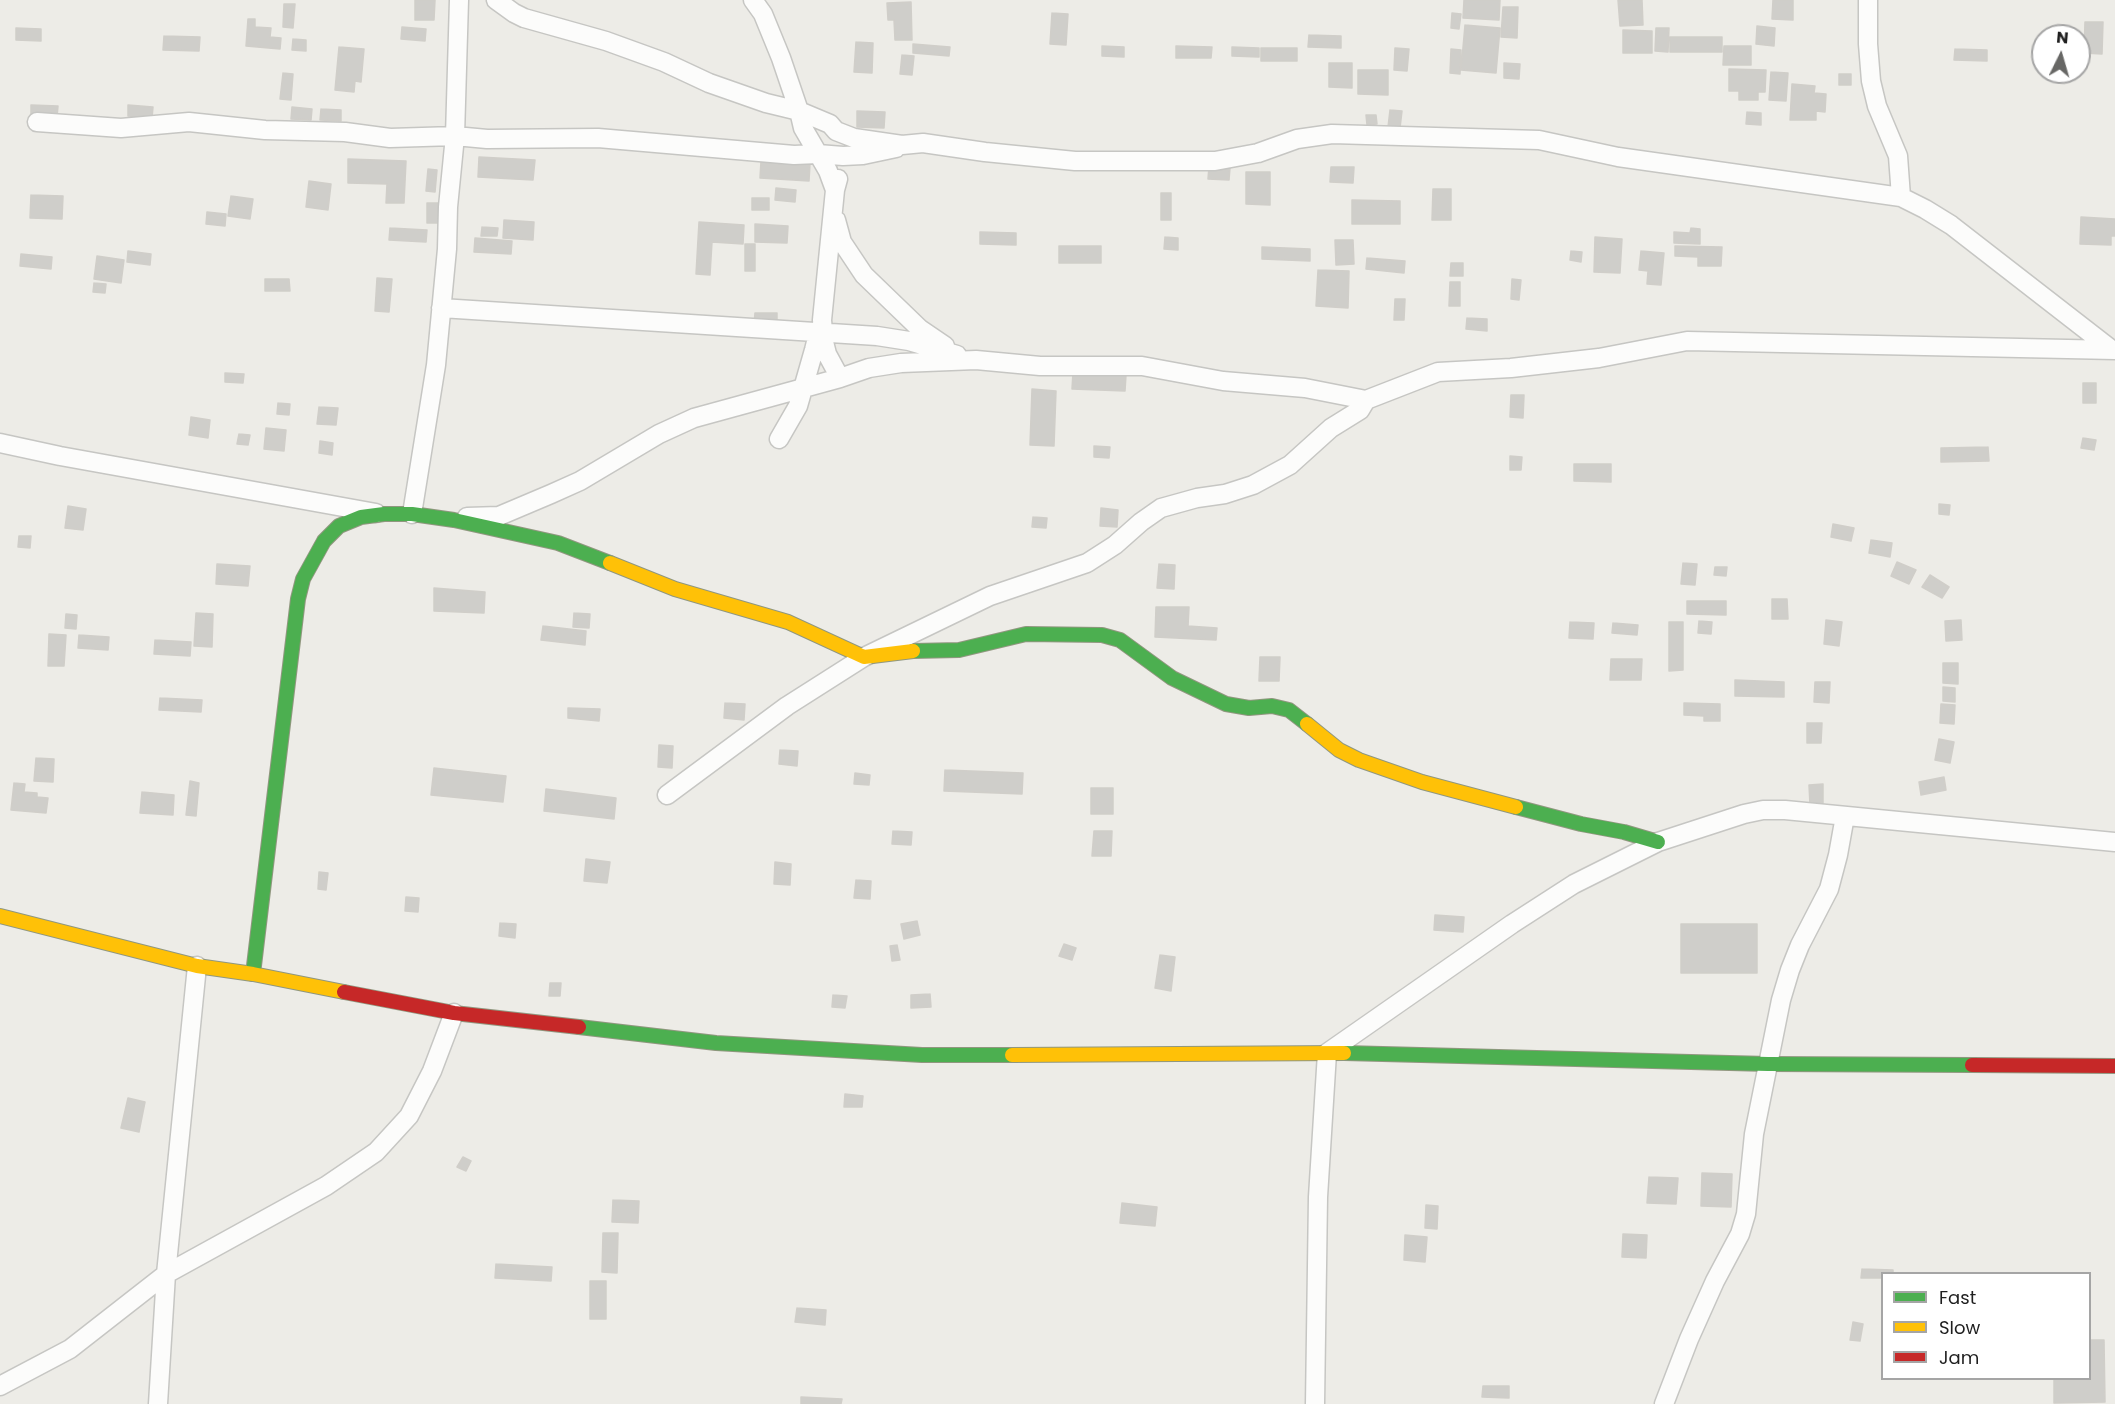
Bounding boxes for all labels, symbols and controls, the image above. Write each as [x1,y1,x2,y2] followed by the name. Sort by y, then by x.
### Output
[2031,24,2091,84] north arrow
[2055,26,2069,50] text: N
[1881,1272,2091,1380] legend
[1939,1285,1976,1310] text: Fast
[1939,1315,1980,1340] text: Slow
[1939,1345,1979,1370] text: Jam

